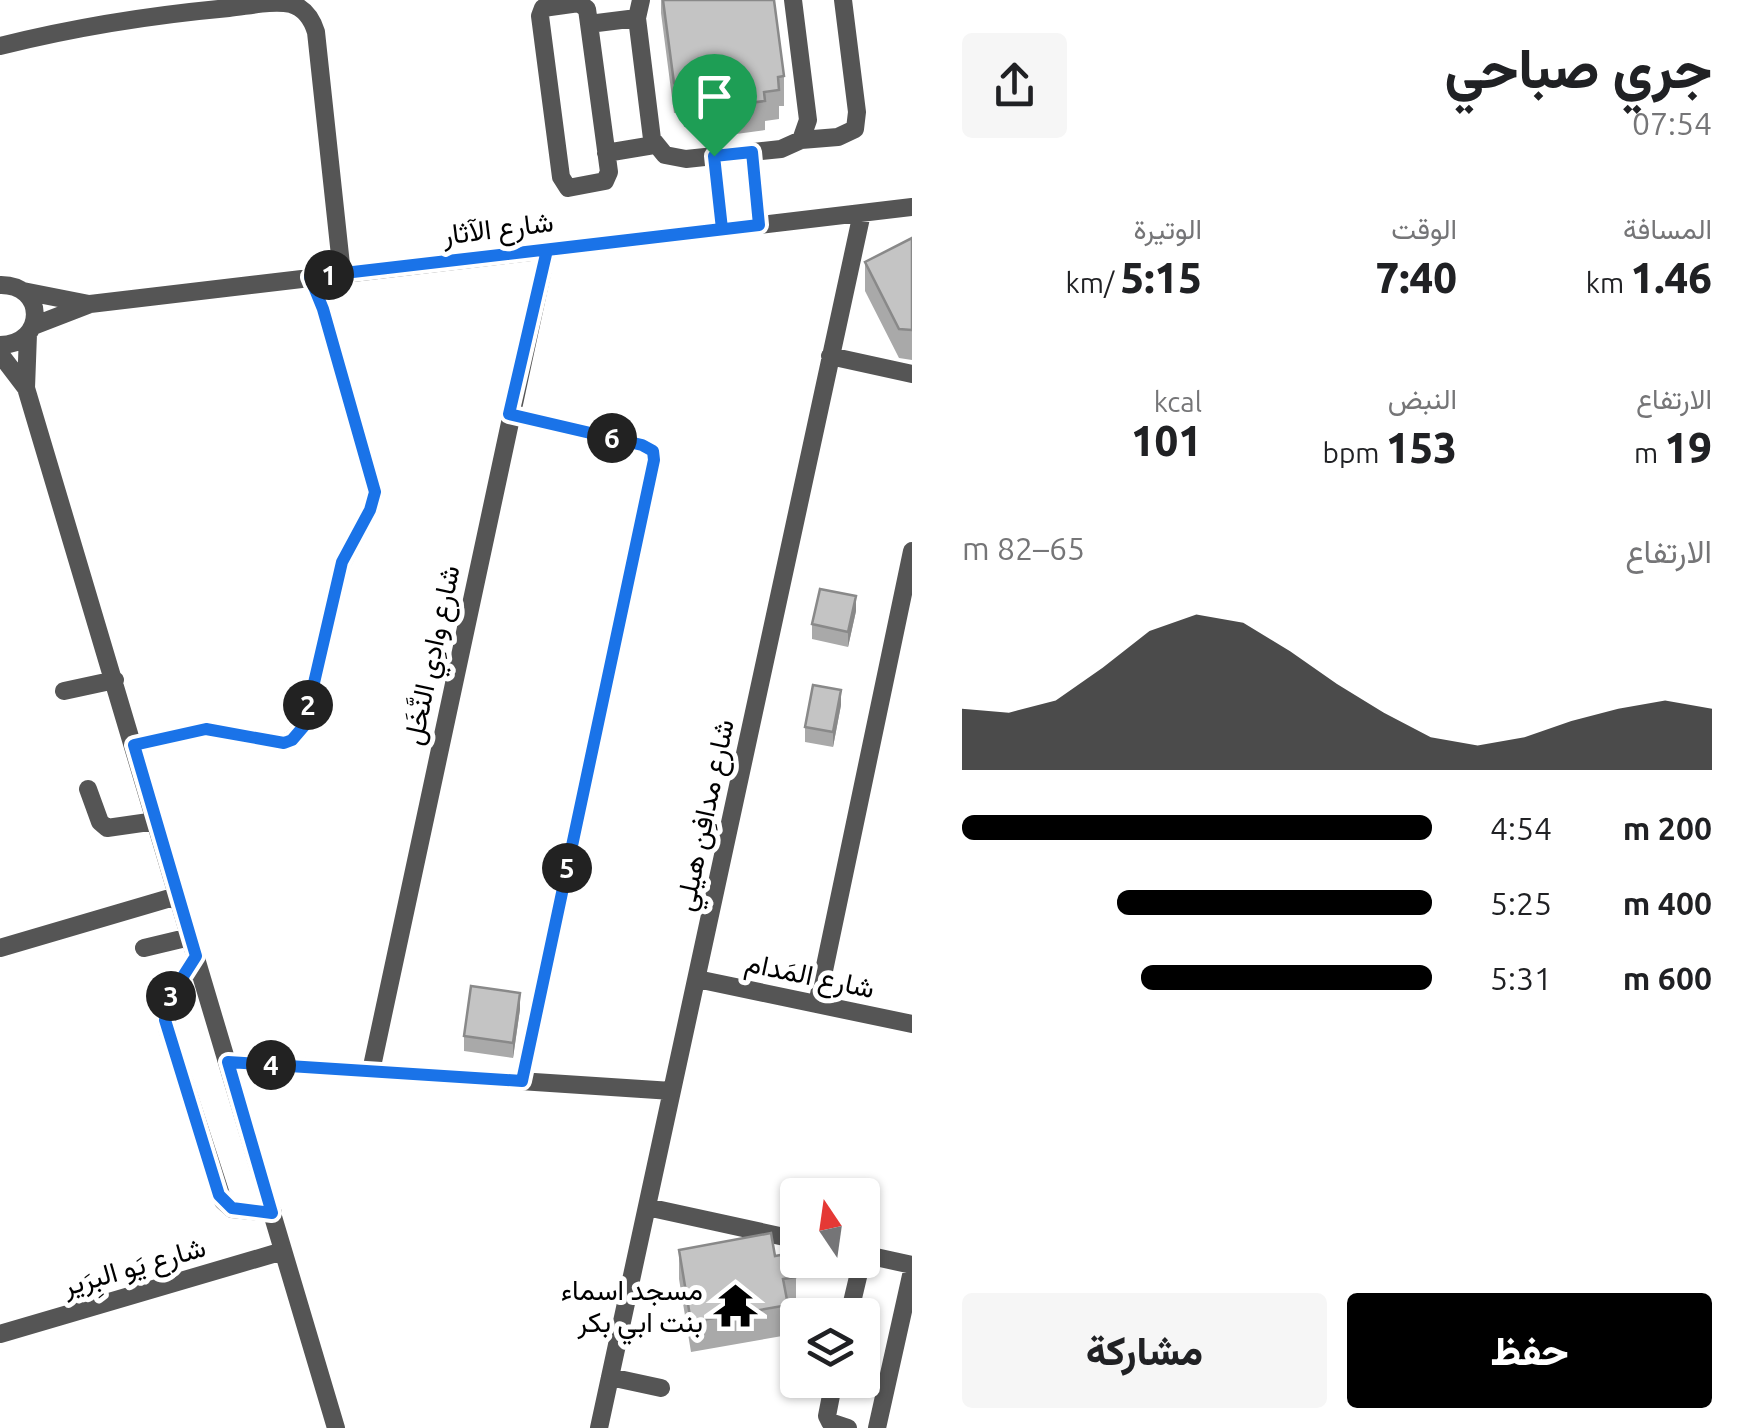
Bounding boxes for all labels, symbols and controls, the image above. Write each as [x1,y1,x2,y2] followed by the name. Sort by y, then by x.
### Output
[962,33,1067,138] button: share
[1444,37,1712,98] text: جري صباحي
[672,54,757,157] pin
[687,69,742,124] icon: arrive
[1632,105,1712,141] text: 07:54
[440,205,556,254] street label: شارع الآثار
[1134,213,1202,244] text: الوتيرة
[1391,213,1457,244] text: الوقت
[1623,213,1712,244] text: المسافة
[304,250,354,300] pin: 1
[1121,254,1202,301] text: 5:15
[1376,254,1457,301] text: 7:40
[1631,254,1712,301] text: 1.46
[321,259,337,290] text: 1
[1066,267,1121,298] text: /km
[1586,267,1631,298] text: km
[1388,383,1457,414] text: النبض
[1636,383,1712,414] text: الارتفاع
[1154,386,1202,417] text: kcal
[587,413,637,463] pin: 6
[1131,417,1202,464] text: 101
[604,422,620,453] text: 6
[1386,424,1457,471] text: 153
[1665,424,1712,471] text: 19
[1323,437,1386,468] text: bpm
[1634,437,1665,468] text: m
[962,530,1085,566] text: 65–82 m
[1625,533,1712,569] text: الارتفاع
[396,562,473,749] street label: شارع وادِي النَّخَل
[283,680,333,730] pin: 2
[300,689,316,720] text: 2
[668,716,747,915] street label: شارع مدافِن هيلي
[1490,810,1552,846] text: 4:54
[1623,810,1712,846] text: 200 m
[542,843,592,893] pin: 5
[559,852,575,883] text: 5
[1490,885,1552,921] text: 5:25
[1623,885,1712,921] text: 400 m
[742,946,878,1007] street label: شارع المَدام
[1490,960,1552,996] text: 5:31
[1623,960,1712,996] text: 600 m
[146,971,196,1021] pin: 3
[163,980,179,1011] text: 3
[246,1040,296,1090] pin: 4
[263,1049,279,1080] text: 4
[780,1178,880,1278] north arrow
[780,1178,880,1398] map controls
[58,1230,211,1307] street label: شارع يَو البِرَير
[561,1274,703,1345] place label: مسجد اسماء بنت ابي بكر
[712,1282,760,1330] temple icon: مسجد اسماء بنت ابي بكر
[962,1293,1327,1408] button: مشاركة
[1347,1293,1712,1408] button: حفظ
[780,1298,880,1398] button: layers

